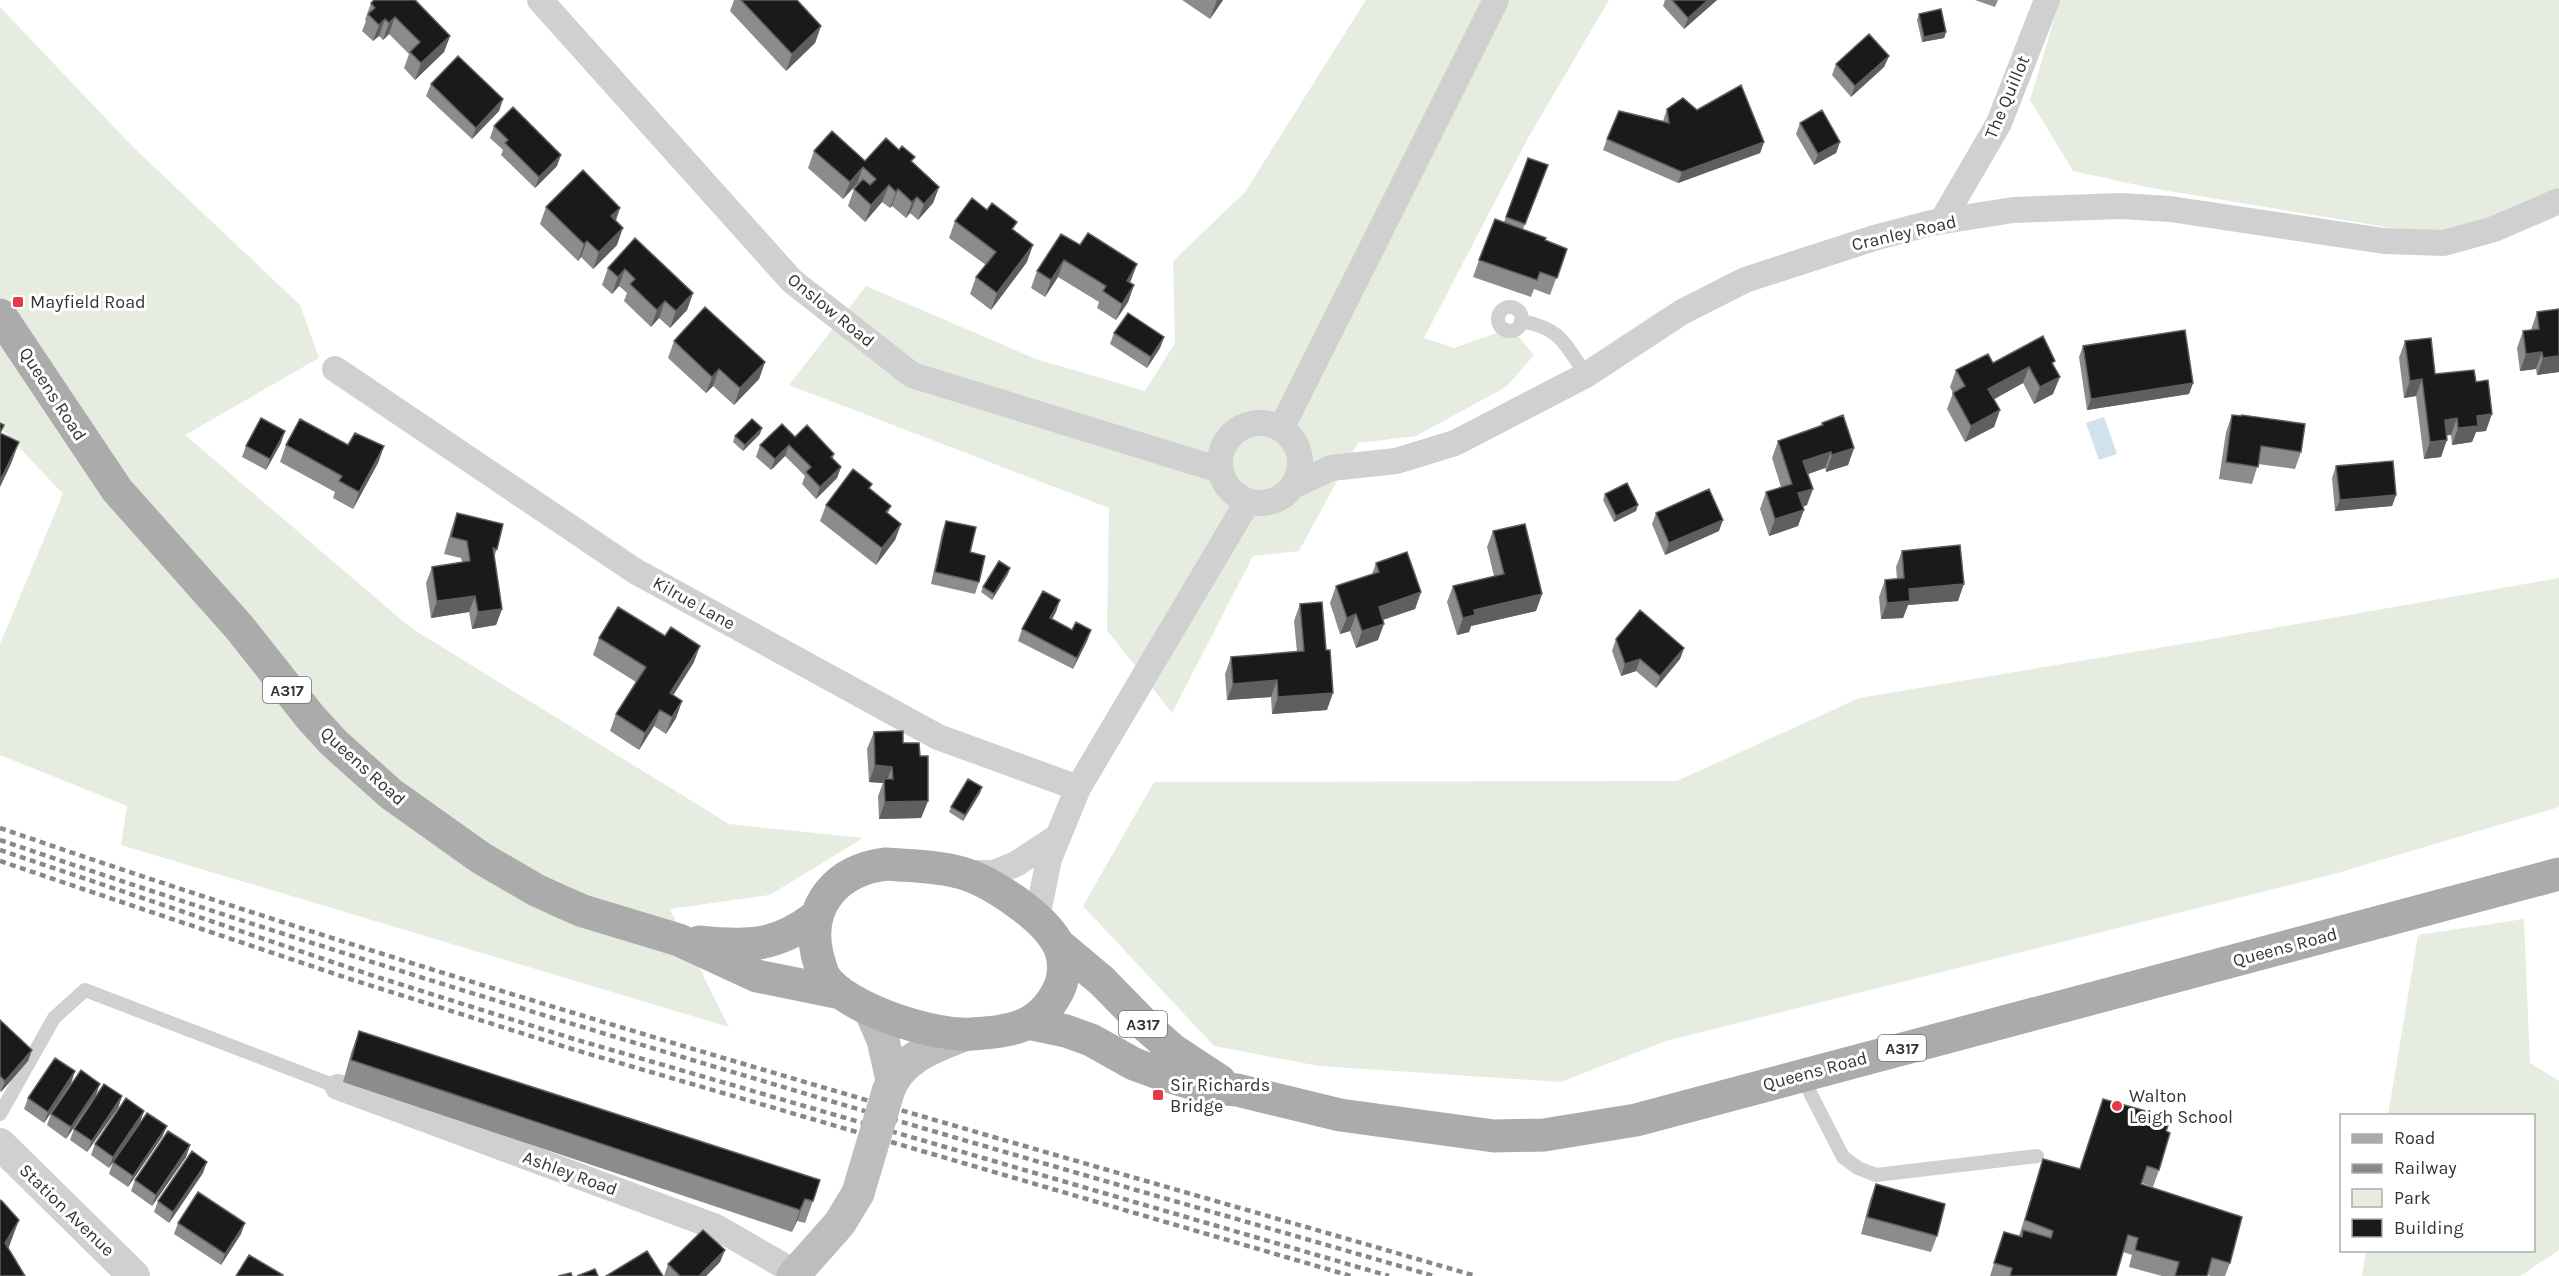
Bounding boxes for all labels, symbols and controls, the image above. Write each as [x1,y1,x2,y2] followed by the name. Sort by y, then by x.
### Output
[1980,52,2034,142] street label: The Quillot
[1850,210,1958,256] street label: Cranley Road
[783,268,879,352] street label: Onslow Road
[30,291,146,313] place label: Mayfield Road
[11,295,25,309] marker: Mayfield Road
[15,343,91,445] street label: Queens Road
[649,571,739,635] street label: Kilrue Lane
[263,677,311,703] road number: A317
[316,722,410,810] street label: Queens Road
[2230,923,2340,971] street label: Queens Road
[1119,1011,1167,1037] road number: A317
[1878,1035,1926,1061] road number: A317
[1760,1047,1870,1095] street label: Queens Road
[1170,1074,1270,1117] place label: Sir Richards Bridge
[2129,1085,2233,1128] place label: Walton Leigh School
[1151,1088,1165,1102] marker: Sir Richards Bridge
[2110,1099,2124,1113] marker: Walton Leigh School
[2340,1114,2535,1252] legend
[2394,1127,2435,1149] text: Road
[520,1146,620,1200] street label: Ashley Road
[2394,1157,2457,1179] text: Railway
[15,1159,119,1261] street label: Station Avenue
[2394,1187,2431,1209] text: Park
[2394,1217,2464,1239] text: Building

